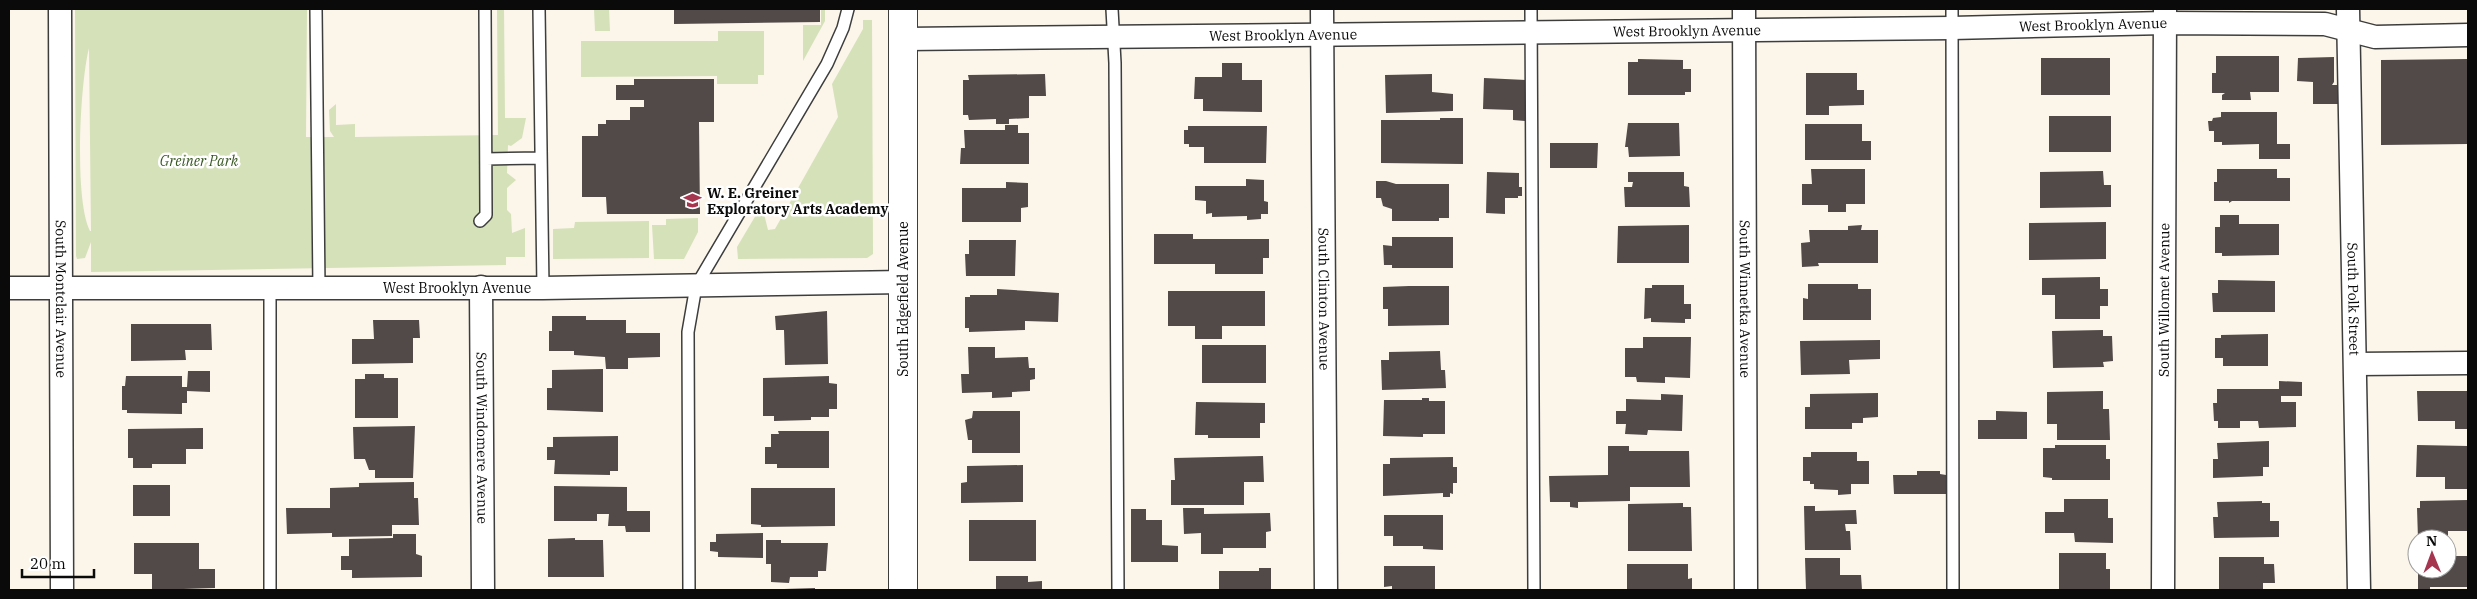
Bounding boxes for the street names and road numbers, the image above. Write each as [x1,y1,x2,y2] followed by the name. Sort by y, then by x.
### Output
[2019,14,2167,35] street label: West Brooklyn Avenue
[1613,21,1761,41] street label: West Brooklyn Avenue
[1209,25,1357,45] street label: West Brooklyn Avenue
[52,220,70,378] street label: South Montclair Avenue
[1736,220,1754,378] street label: South Winnetka Avenue
[894,221,912,377] street label: South Edgefield Avenue
[2155,223,2173,377] street label: South Willomet Avenue
[1315,228,1333,370] street label: South Clinton Avenue
[2343,242,2364,356] street label: South Polk Street
[383,279,531,297] street label: West Brooklyn Avenue
[472,352,492,524] street label: South Windomere Avenue

